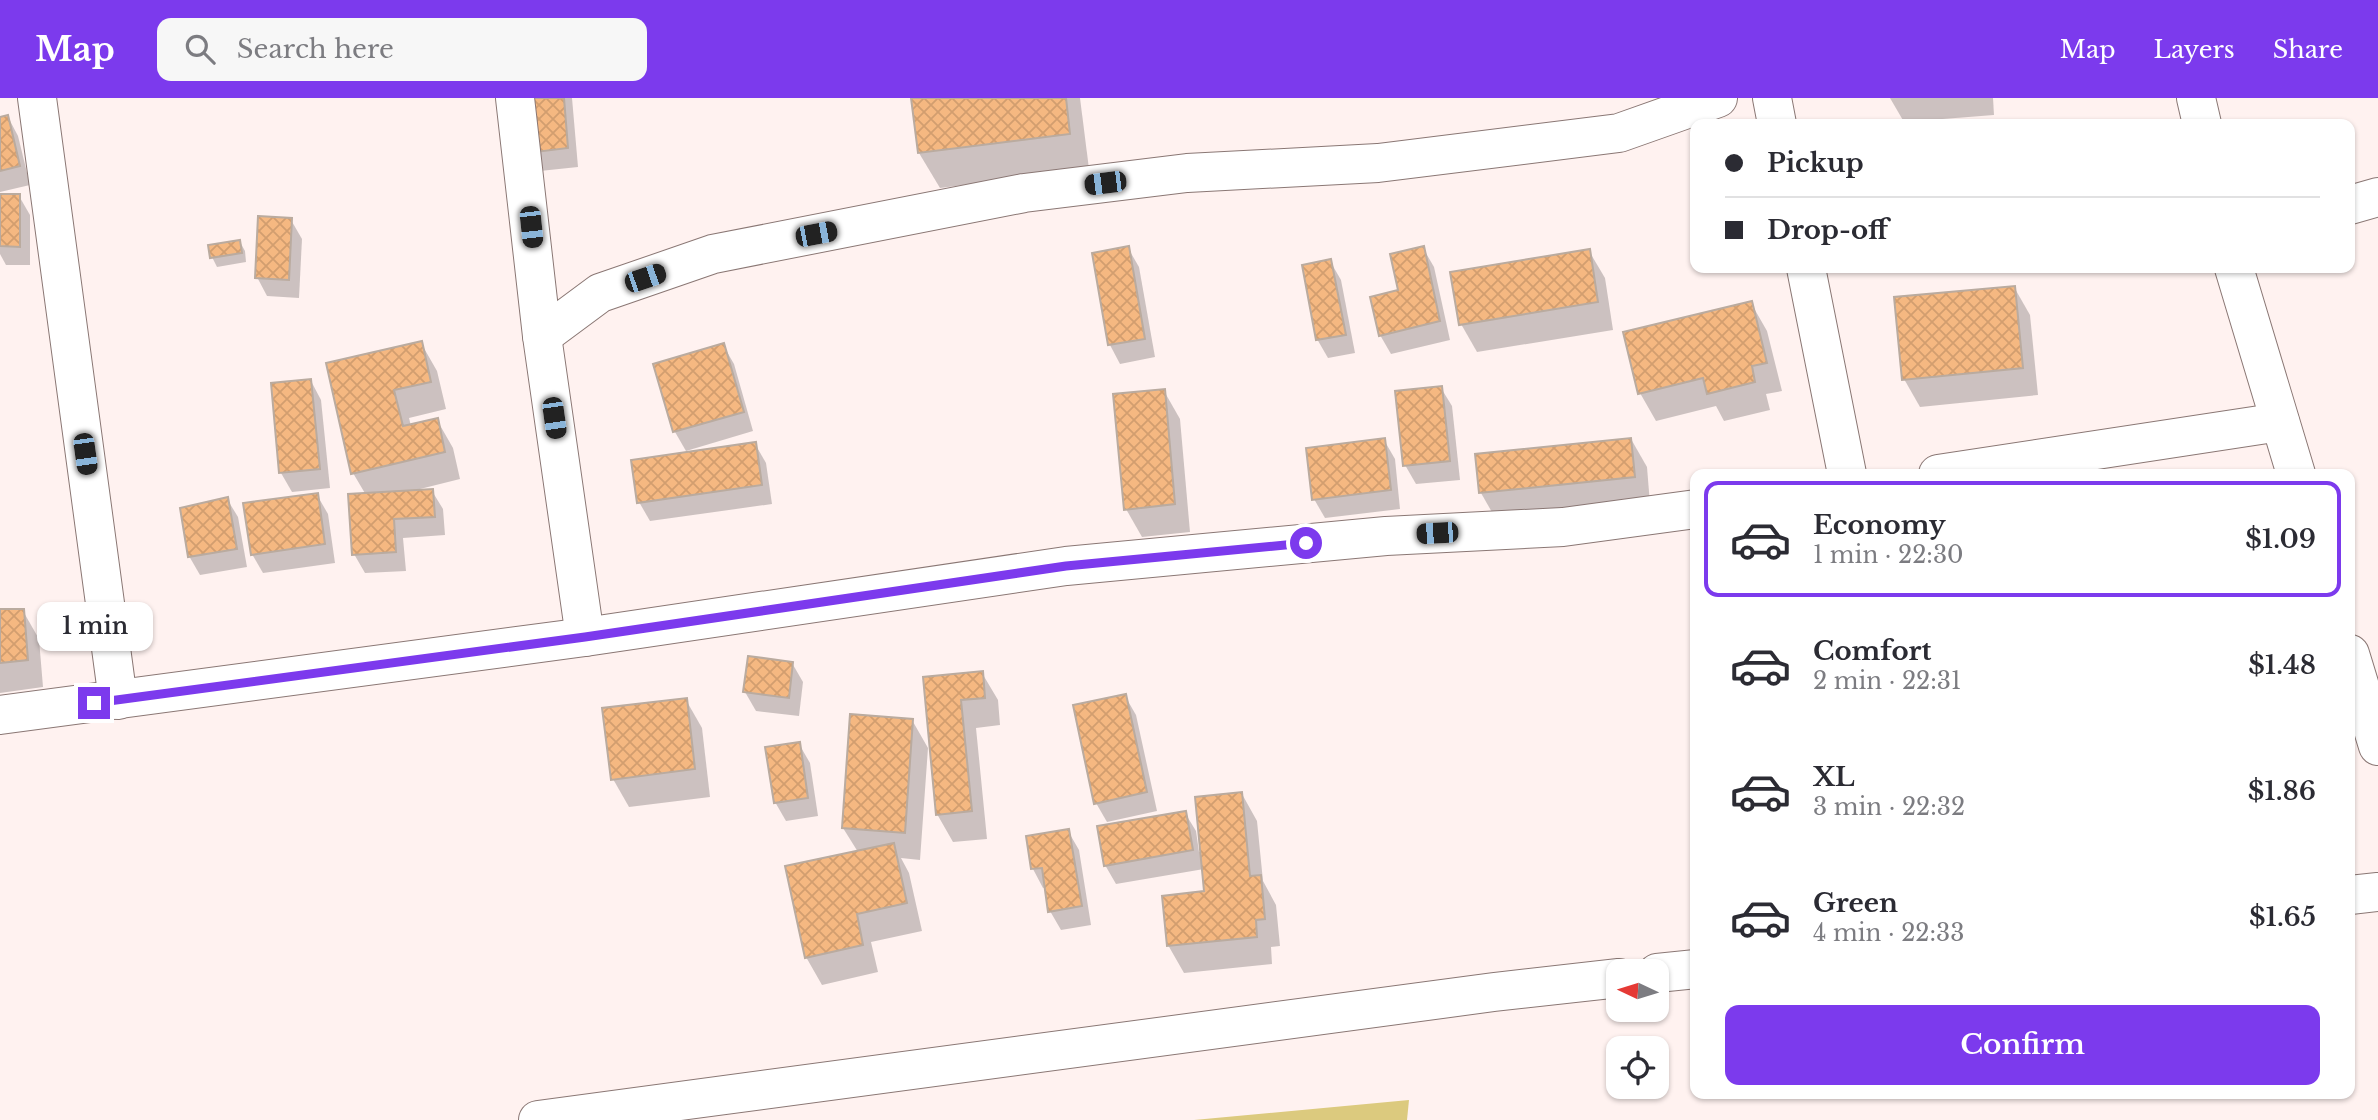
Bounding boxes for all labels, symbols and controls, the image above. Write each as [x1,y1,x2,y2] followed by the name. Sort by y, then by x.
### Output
[157,18,647,81] search box
[35,29,115,70] text: Map
[181,30,219,68] icon: search
[237,33,394,65] text: Search here
[2060,35,2116,64] text: Map
[2154,35,2235,64] text: Layers
[2273,35,2343,64] text: Share
[1767,147,1864,179] text: Pickup
[1083,170,1128,196] car
[519,205,544,249] car
[1767,214,1888,246] text: Drop-off
[794,220,839,248] car
[622,261,669,295] car
[541,396,568,440] car
[72,432,99,476] car
[1729,508,1792,571] icon: car
[1813,509,1946,541] text: Economy
[1416,521,1459,545] car
[2245,523,2316,555] text: $1.09
[1290,527,1322,559] route start
[1813,541,1963,569] text: 1 min · 22:30
[36,602,152,650] callout: 1 min
[62,612,128,640] text: 1 min
[1729,634,1792,697] icon: car
[1813,635,1931,667] text: Comfort
[2248,649,2316,681] text: $1.48
[1813,667,1961,695] text: 2 min · 22:31
[78,687,110,719] route end
[1729,760,1792,823] icon: car
[1813,761,1855,793] text: XL
[2248,775,2316,807] text: $1.86
[1813,793,1965,821] text: 3 min · 22:32
[1729,886,1792,949] icon: car
[1813,887,1898,919] text: Green
[2249,901,2316,933] text: $1.65
[1813,919,1964,947] text: 4 min · 22:33
[1606,959,1670,1022] north arrow
[1606,959,1669,1099] map controls
[1725,1005,2320,1085] button: Confirm
[1606,1036,1669,1099] button: locate

